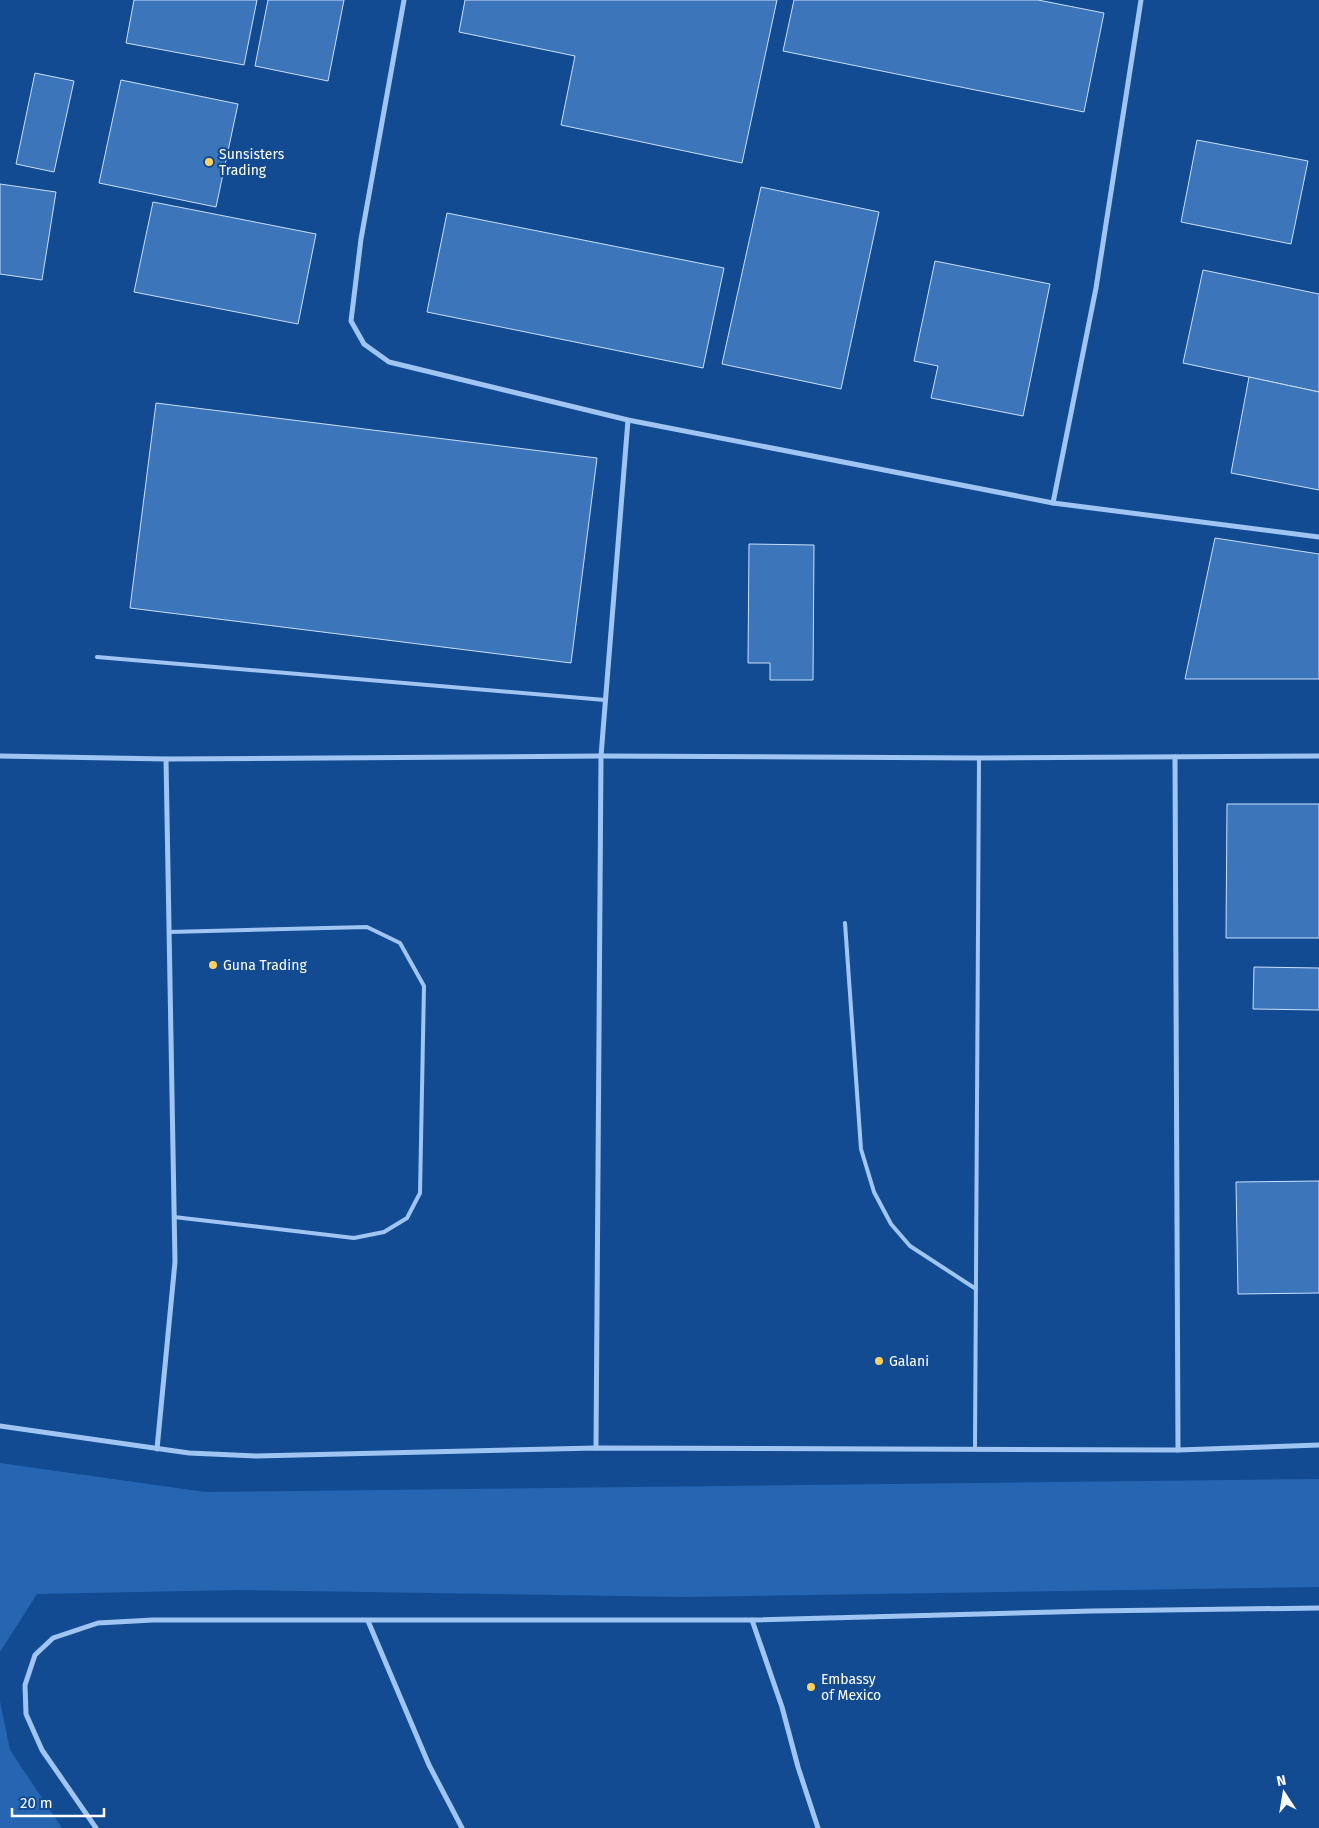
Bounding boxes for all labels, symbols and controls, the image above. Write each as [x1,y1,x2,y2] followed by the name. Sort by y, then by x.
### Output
[219,146,285,179] place label: Sunsisters Trading
[203,156,215,168] marker: Sunsisters Trading
[223,957,307,974] place label: Guna Trading
[207,959,219,971] marker: Guna Trading
[889,1353,929,1370] place label: Galani
[873,1355,885,1367] marker: Galani
[821,1671,881,1704] place label: Embassy of Mexico
[805,1681,817,1693] marker: Embassy of Mexico
[1259,1768,1309,1818] north arrow
[1275,1771,1288,1790] text: N
[12,1786,105,1818] scale bar
[20,1794,53,1812] text: 20 m

